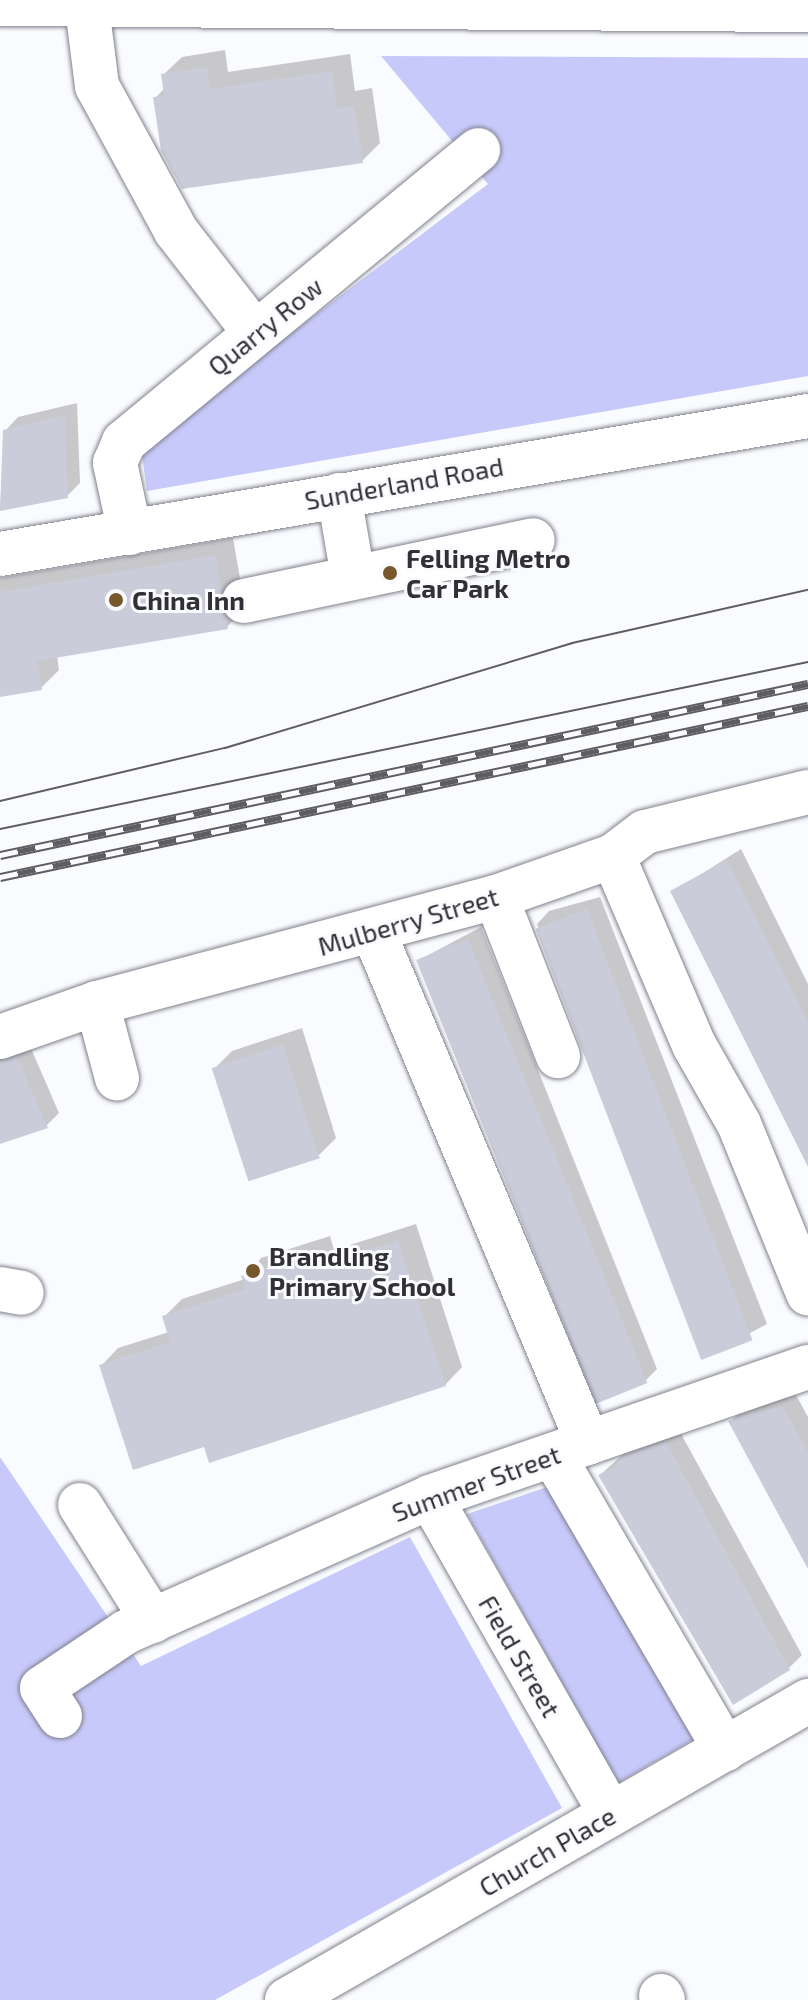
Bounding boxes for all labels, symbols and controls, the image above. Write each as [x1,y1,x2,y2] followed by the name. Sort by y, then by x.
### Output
[201,270,329,382] street label: Quarry Row
[302,450,506,516] street label: Sunderland Road
[406,542,571,604] place label: Felling Metro Car Park
[381,564,399,582] marker: Felling Metro Car Park
[132,584,245,616] place label: China Inn
[107,591,125,609] marker: China Inn
[314,880,502,962] street label: Mulberry Street
[269,1240,456,1302] place label: Brandling Primary School
[244,1262,262,1280] marker: Brandling Primary School
[387,1438,565,1528] street label: Summer Street
[473,1590,567,1722] street label: Field Street
[473,1799,621,1903] street label: Church Place

